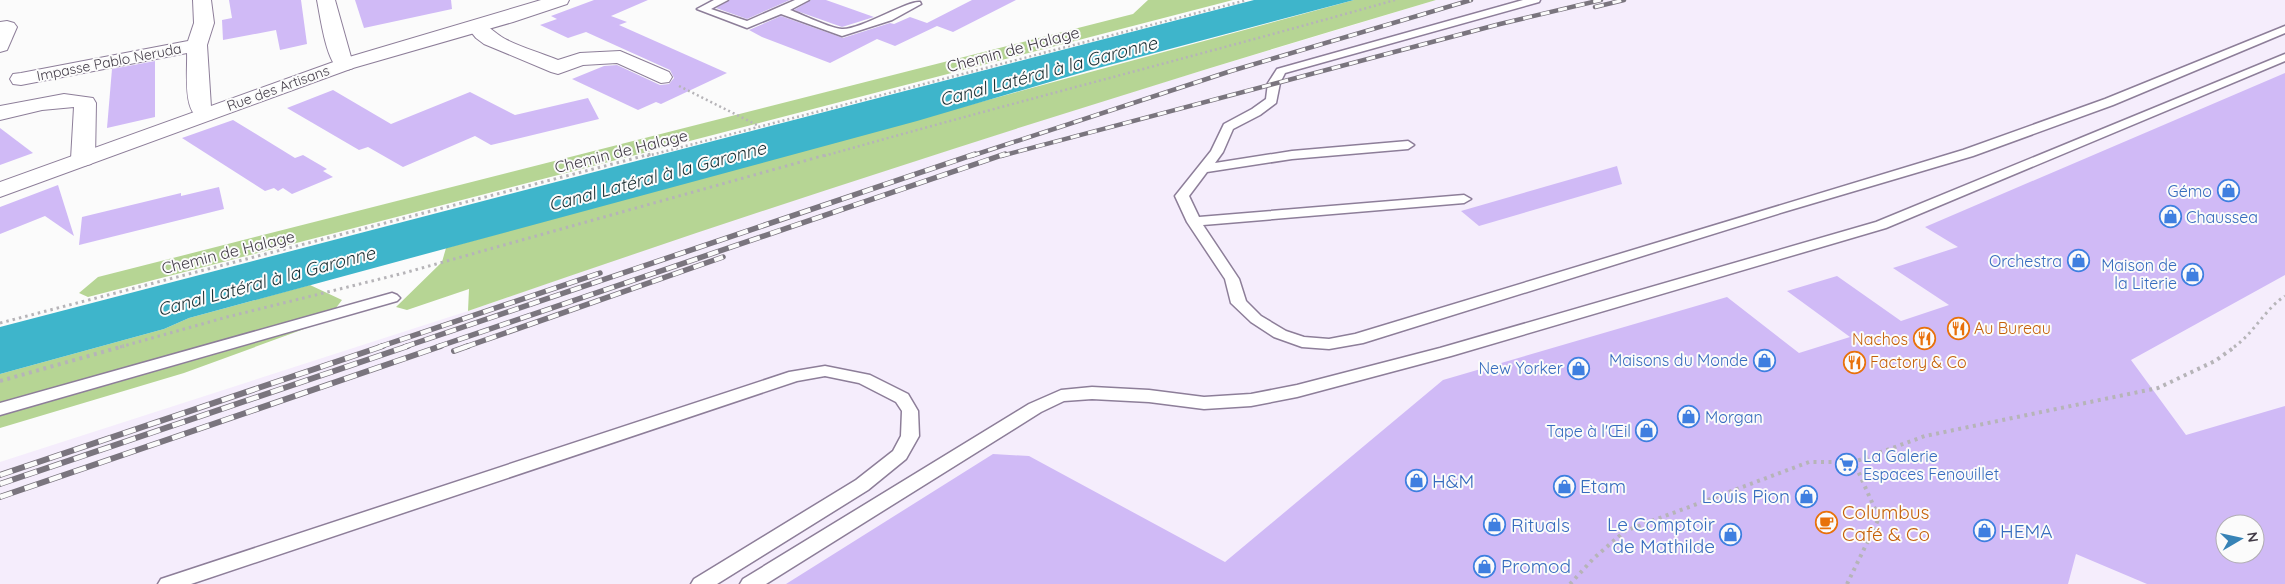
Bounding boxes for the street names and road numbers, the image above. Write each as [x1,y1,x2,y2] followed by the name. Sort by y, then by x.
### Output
[944,22,1082,76] street label: Chemin de Halage
[35,39,183,85] street label: Impasse Pablo Neruda
[224,61,332,115] street label: Rue des Artisans
[552,125,690,177] street label: Chemin de Halage
[159,226,297,278] street label: Chemin de Halage

